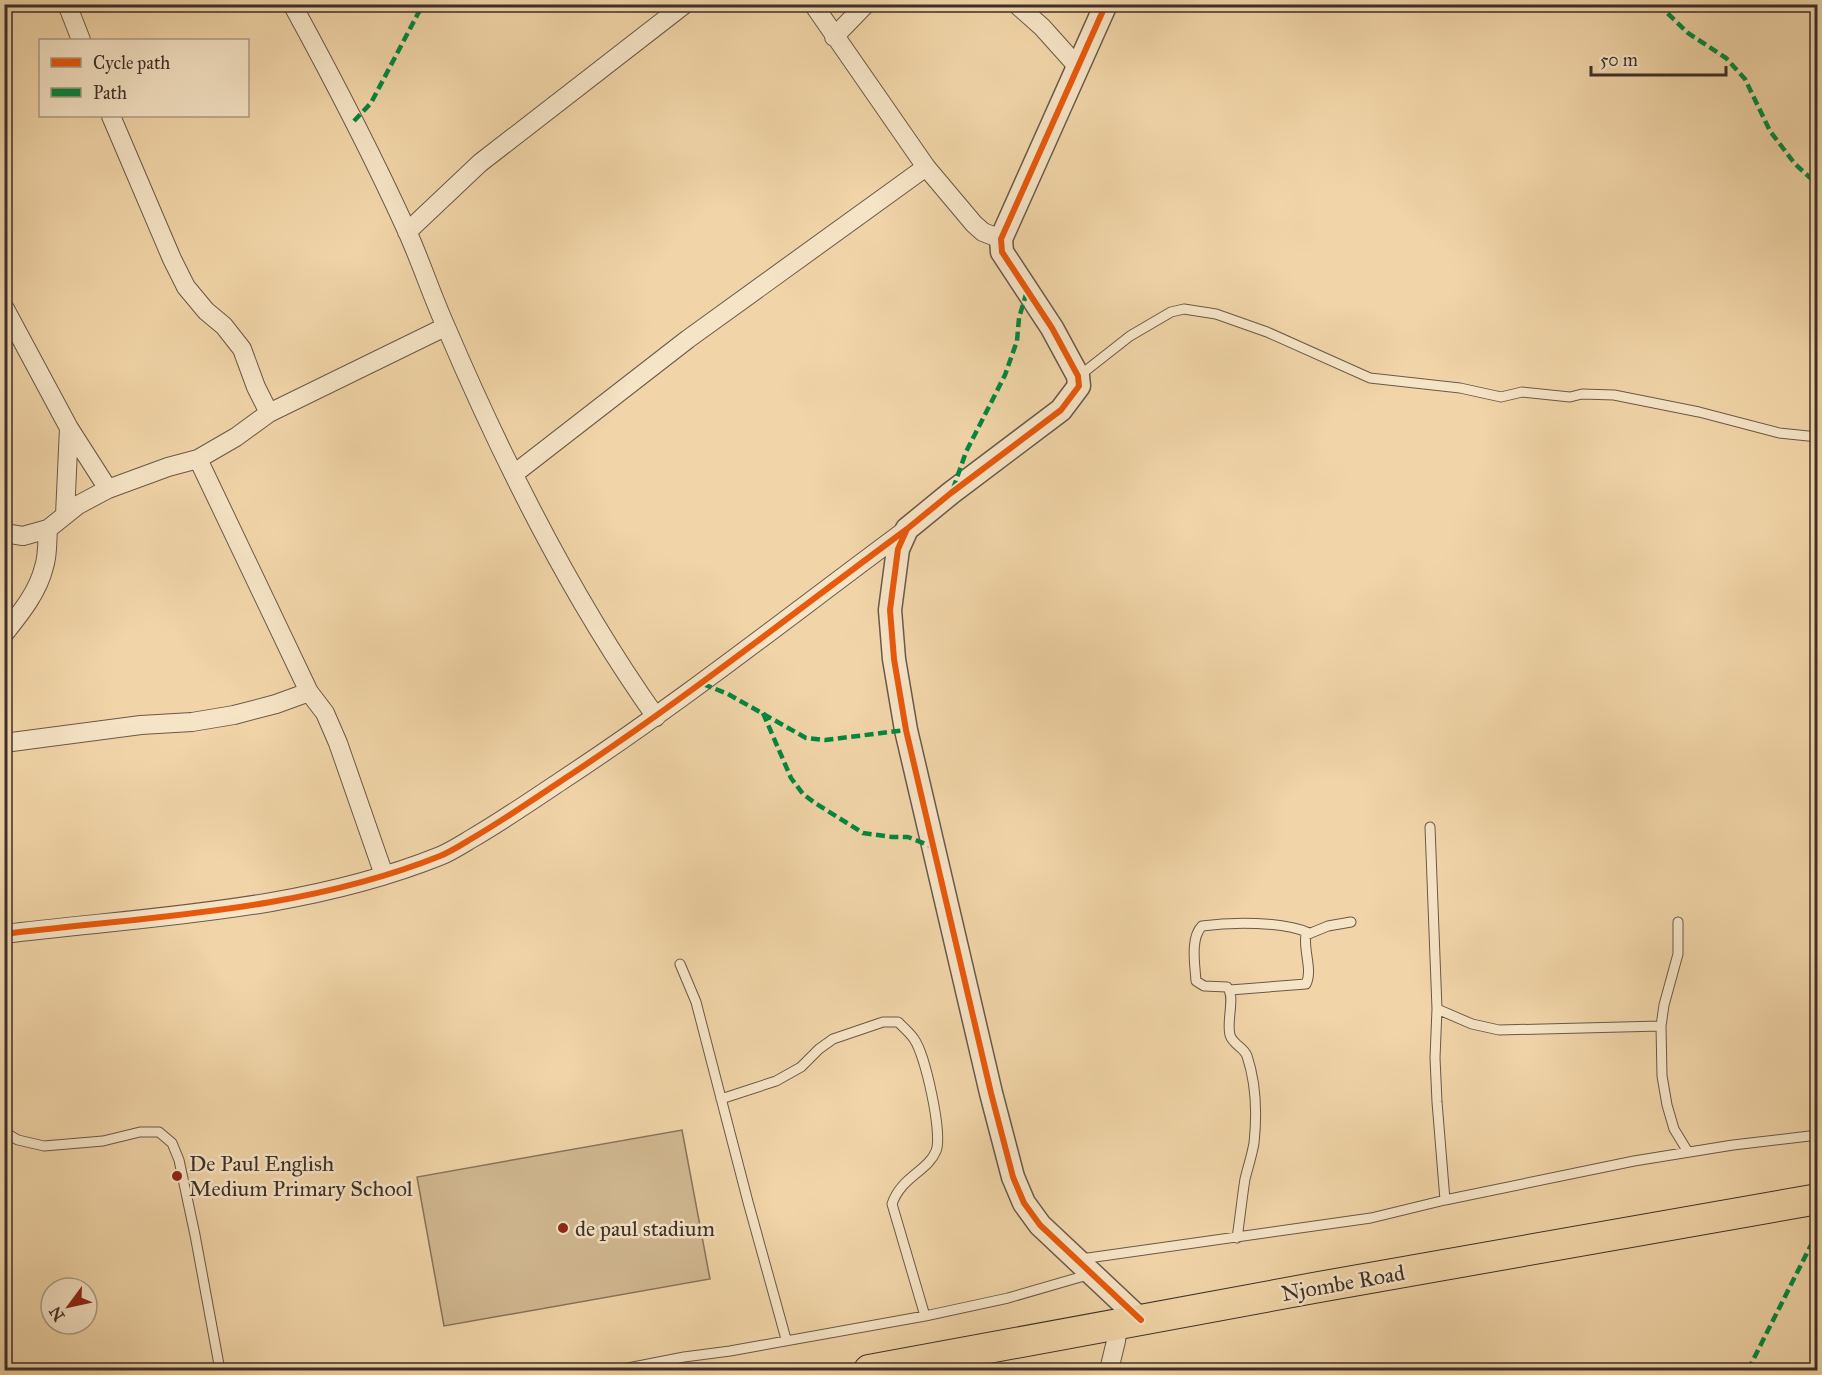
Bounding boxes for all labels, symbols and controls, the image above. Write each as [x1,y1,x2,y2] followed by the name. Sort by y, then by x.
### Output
[39,39,249,117] legend
[1591,39,1726,77] scale bar
[1600,49,1638,71] text: 50 m
[93,52,170,74] text: Cycle path
[93,82,127,104] text: Path
[189,1150,413,1202] place label: De Paul English Medium Primary School
[170,1169,184,1183] marker: De Paul English Medium Primary School
[575,1215,715,1242] place label: de paul stadium
[556,1221,570,1235] marker: de paul stadium
[1279,1259,1407,1307] street label: Njombe Road
[39,1276,99,1336] north arrow
[45,1303,69,1325] text: N

